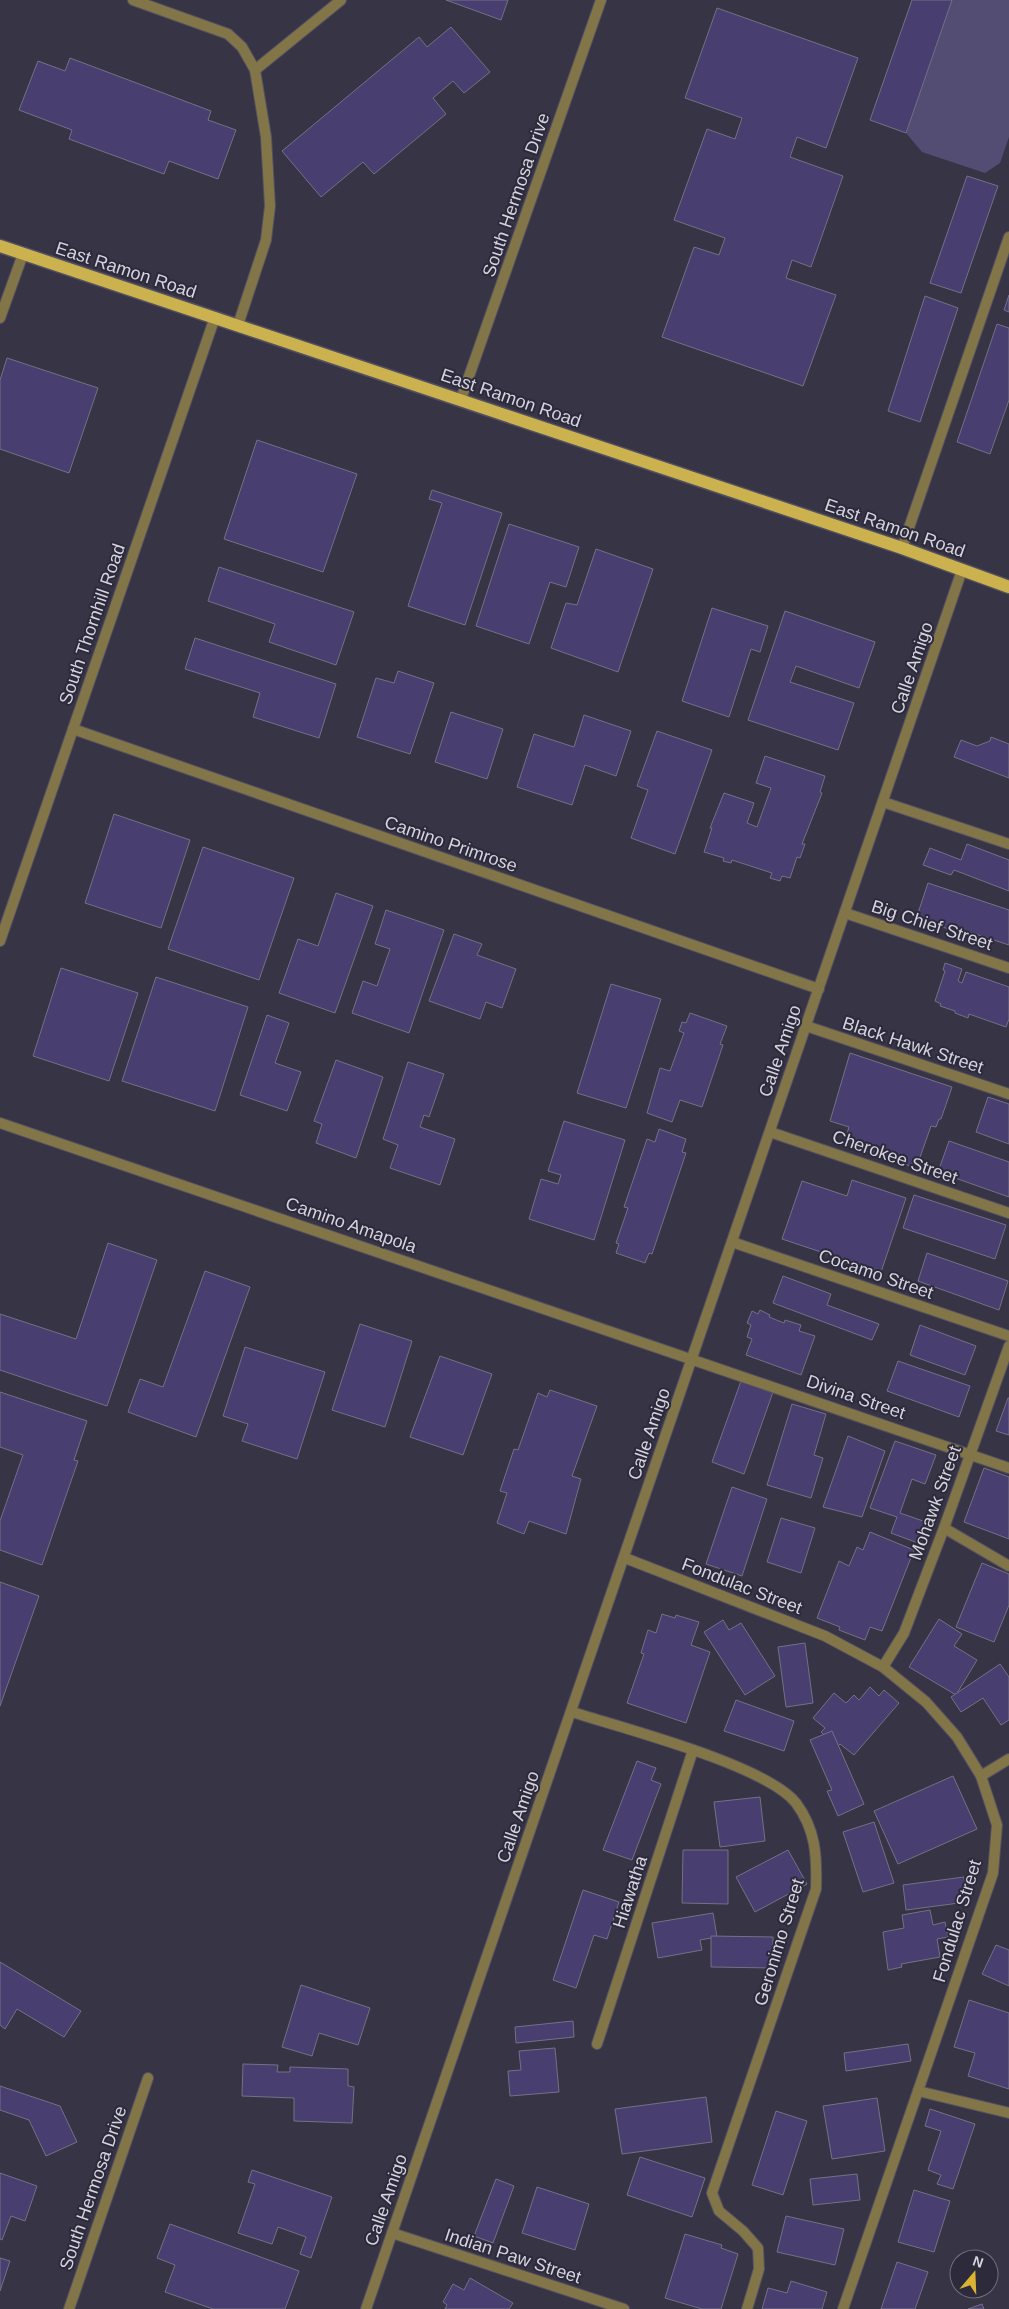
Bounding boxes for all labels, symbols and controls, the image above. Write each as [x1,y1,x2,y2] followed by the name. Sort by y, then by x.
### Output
[479,110,553,280] street label: South Hermosa Drive
[53,238,199,302] street label: East Ramon Road
[438,365,584,431] street label: East Ramon Road
[822,495,968,561] street label: East Ramon Road
[55,541,129,707] street label: South Thornhill Road
[887,619,937,717] street label: Calle Amigo
[382,812,520,876] street label: Camino Primrose
[869,896,995,954] street label: Big Chief Street
[755,1002,805,1100] street label: Calle Amigo
[840,1013,986,1077] street label: Black Hawk Street
[830,1126,960,1188] street label: Cherokee Street
[283,1193,420,1257] street label: Camino Amapola
[816,1245,936,1303] street label: Cocamo Street
[804,1371,908,1423] street label: Divina Street
[624,1385,674,1483] street label: Calle Amigo
[905,1443,965,1563] street label: Mohawk Street
[679,1554,805,1618] street label: Fondulac Street
[493,1768,543,1866] street label: Calle Amigo
[609,1852,651,1931] street label: Hiawatha
[929,1857,985,1985] street label: Fondulac Street
[750,1876,808,2008] street label: Geronimo Street
[56,2103,130,2273] street label: South Hermosa Drive
[361,2151,411,2249] street label: Calle Amigo
[442,2225,584,2287] street label: Indian Paw Street
[949,2249,999,2299] north arrow
[971,2252,986,2271] text: N

